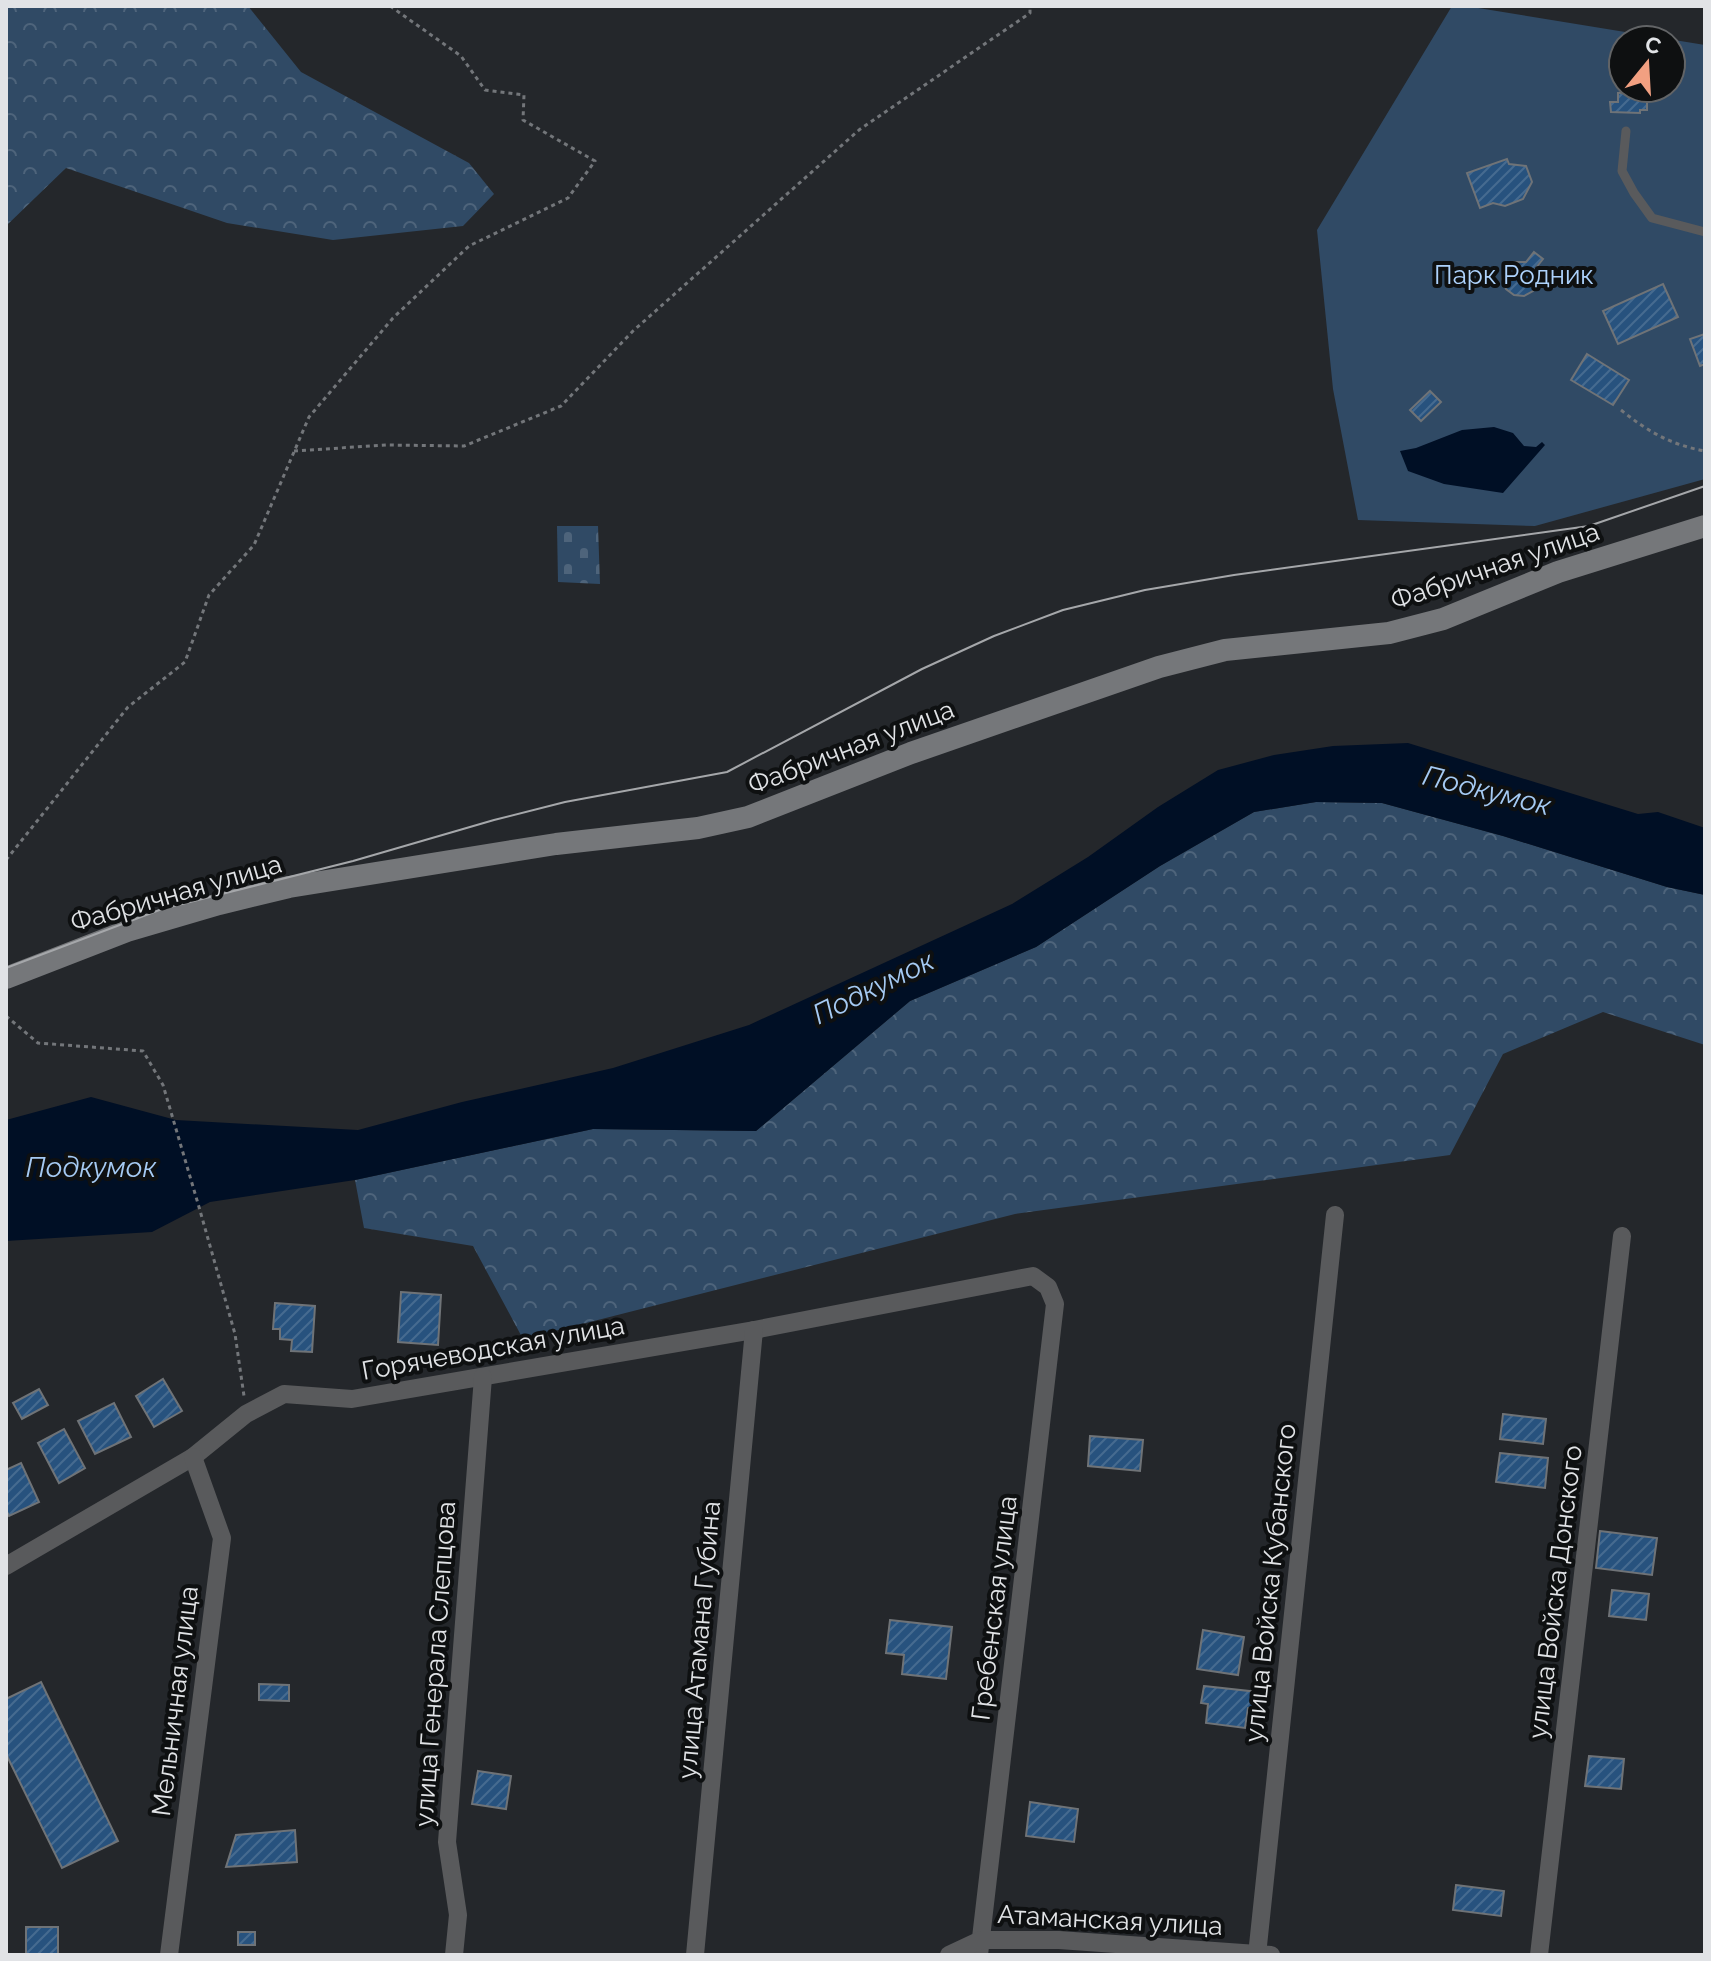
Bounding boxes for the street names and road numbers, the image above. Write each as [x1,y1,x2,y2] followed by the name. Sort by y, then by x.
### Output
[1387,516,1603,616] street label: Фабричная улица
[744,694,958,800] street label: Фабричная улица
[67,849,285,937] street label: Фабричная улица
[359,1310,627,1386] street label: Горячеводская улица
[1238,1422,1302,1744] street label: улица Войска Кубанского
[1522,1443,1588,1741] street label: улица Войска Донского
[965,1494,1023,1722] street label: Гребенская улица
[409,1500,461,1828] street label: улица Генерала Слепцова
[672,1500,726,1780] street label: улица Атамана Губина
[146,1584,204,1818] street label: Мельничная улица
[997,1899,1223,1941] street label: Атаманская улица

